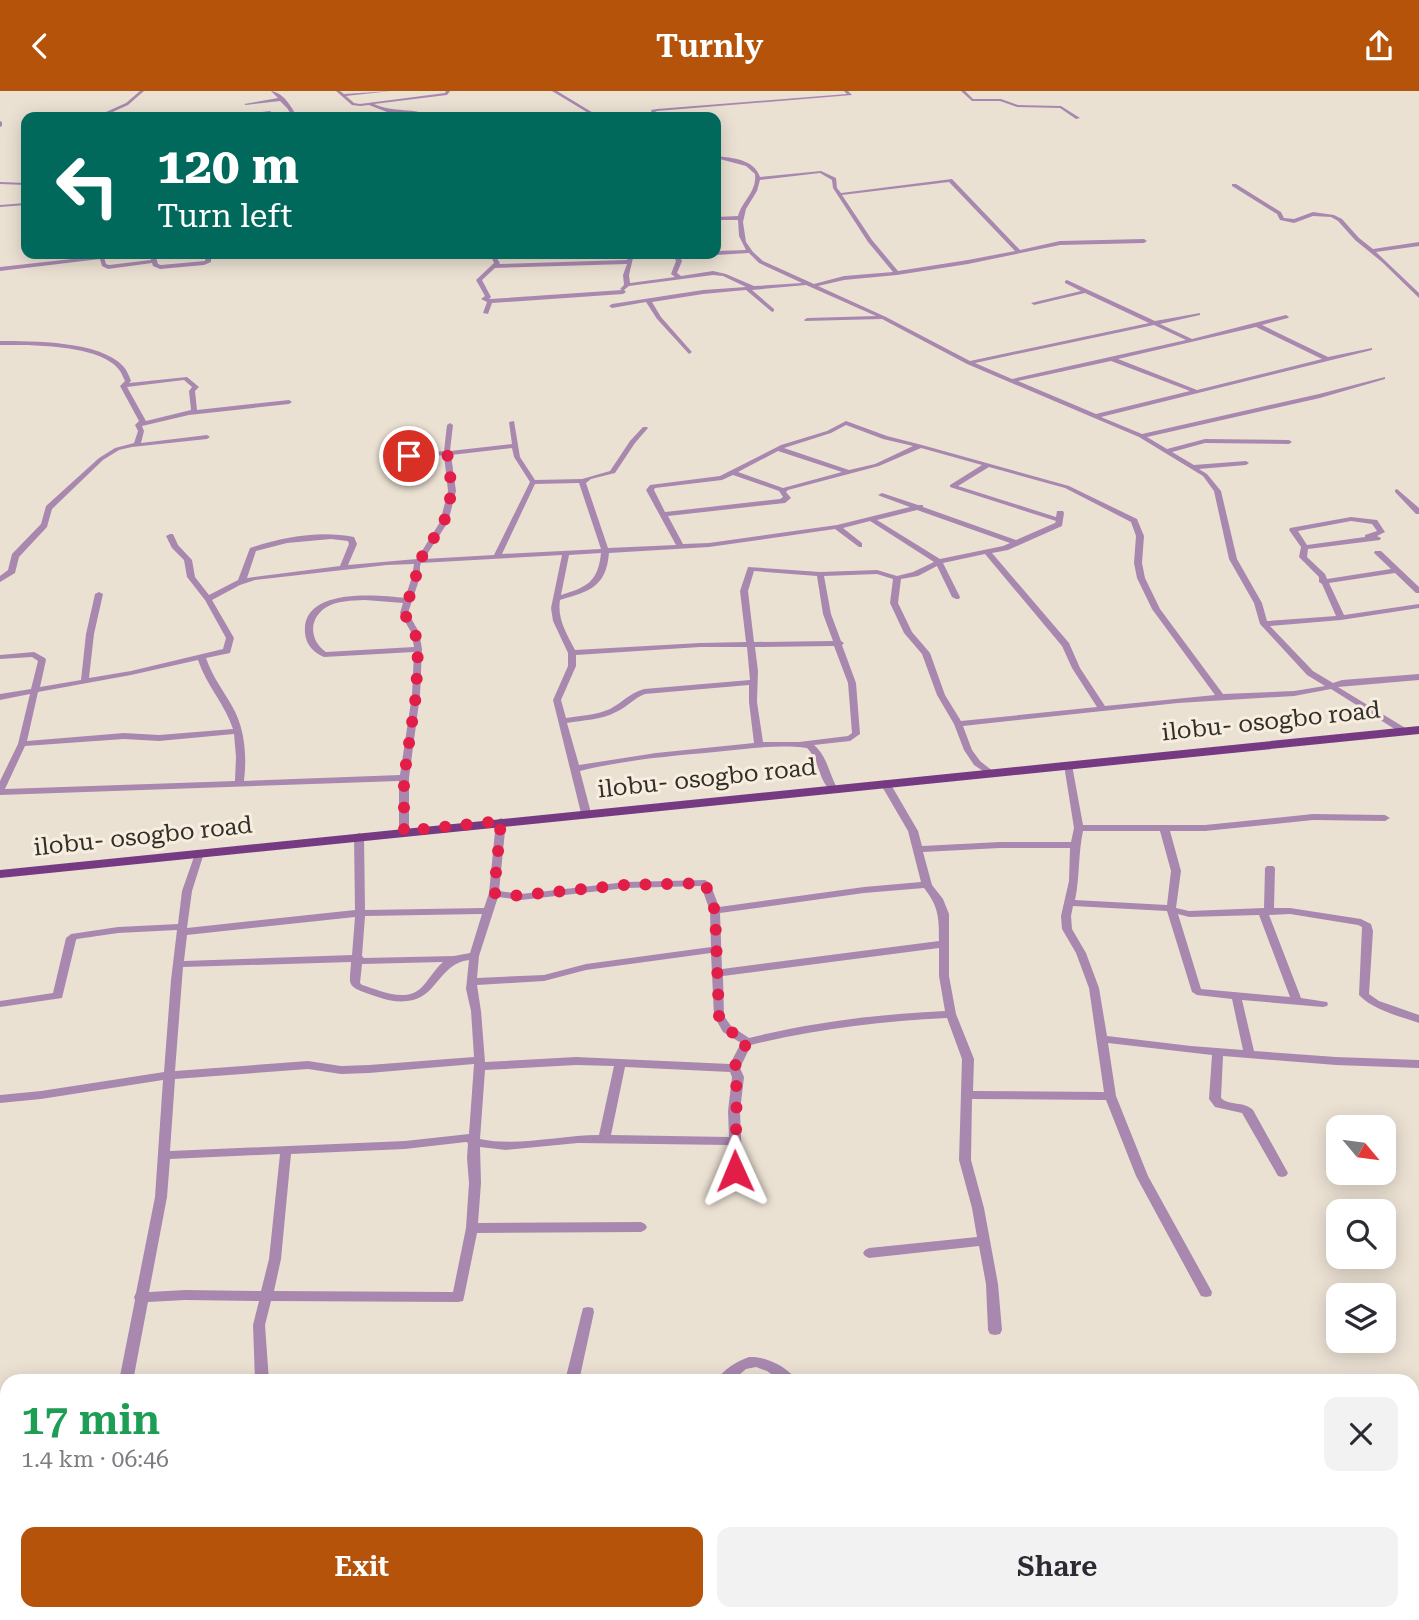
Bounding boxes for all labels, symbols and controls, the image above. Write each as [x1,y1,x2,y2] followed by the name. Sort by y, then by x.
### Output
[21,27,59,65] icon: back
[656,27,763,65] text: Turnly
[1360,27,1398,65] icon: share
[157,138,299,195] text: 120 m
[42,140,133,231] icon: left
[157,197,292,235] text: Turn left
[379,426,439,486] pin
[390,437,428,475] icon: arrive
[1160,696,1382,746] street label: ilobu- osogbo road
[596,753,818,803] street label: ilobu- osogbo road
[32,811,254,861] street label: ilobu- osogbo road
[1326,1115,1396,1185] north arrow
[1326,1115,1396,1353] map controls
[698,1134,772,1208] position arrow
[1326,1199,1396,1269] button: search
[1326,1283,1396,1353] button: layers
[21,1395,160,1444] text: 17 min
[1324,1397,1398,1471] button: close
[21,1446,169,1473] text: 1.4 km · 06:46
[21,1527,703,1607] button: Exit
[717,1527,1398,1607] button: Share

